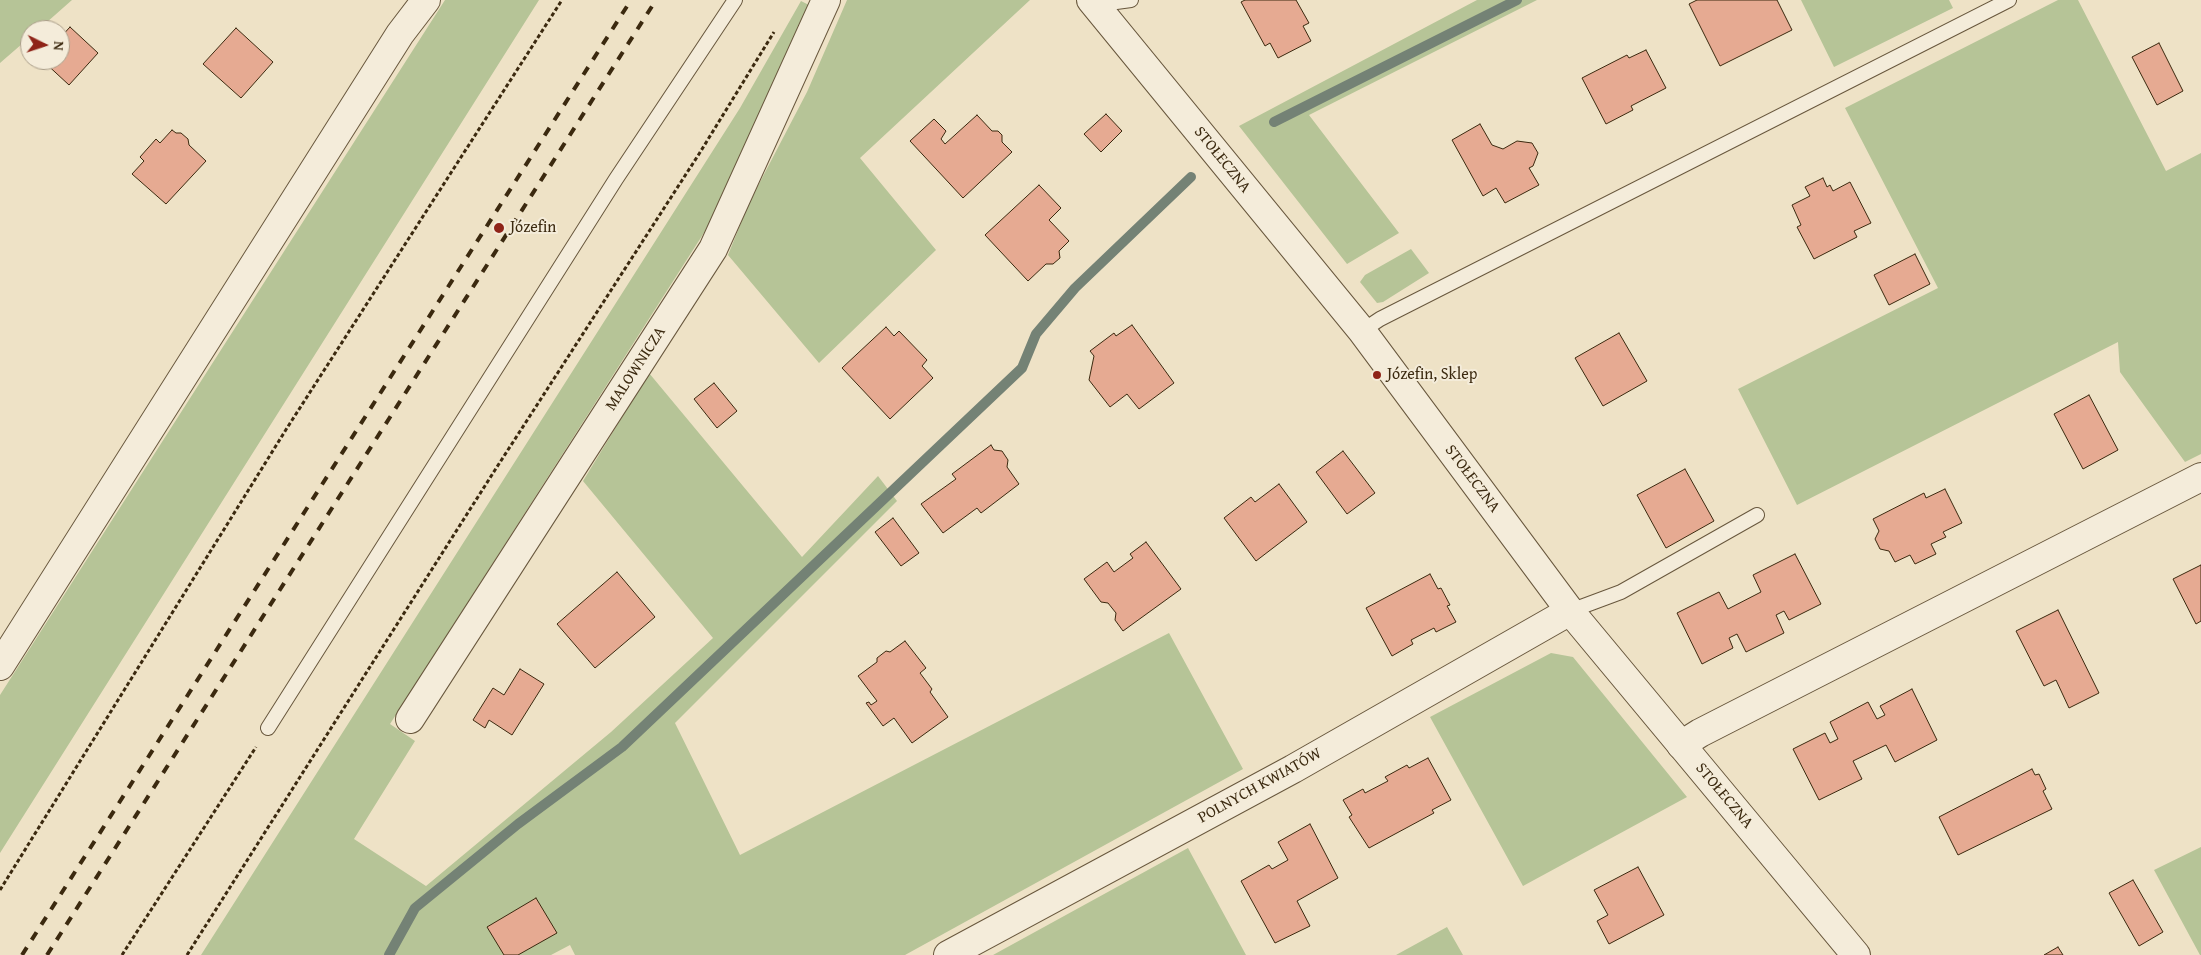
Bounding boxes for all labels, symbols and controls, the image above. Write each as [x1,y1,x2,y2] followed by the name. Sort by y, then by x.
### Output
[20,20,70,70] north arrow
[49,41,69,51] text: N
[1189,123,1255,197] street label: STOŁECZNA
[510,218,556,238] place label: Józefin
[492,221,506,235] marker: Józefin
[602,323,670,415] street label: MALOWNICZA
[1387,365,1477,385] place label: Józefin, Sklep
[1371,369,1383,381] marker: Józefin, Sklep
[1440,441,1504,517] street label: STOŁECZNA
[1195,744,1325,828] street label: POLNYCH KWIATÓW
[1691,759,1757,833] street label: STOŁECZNA

